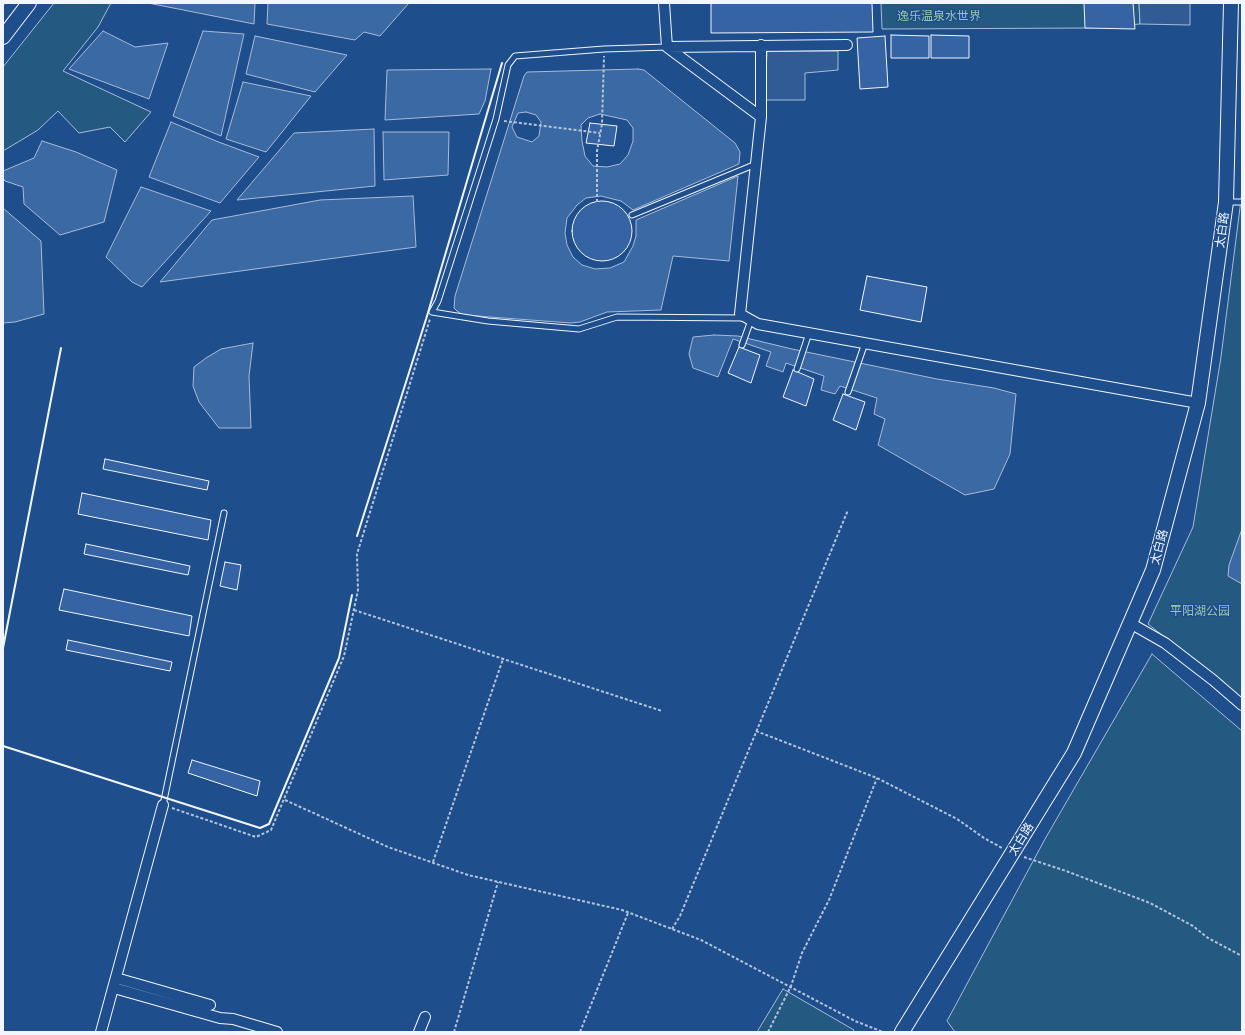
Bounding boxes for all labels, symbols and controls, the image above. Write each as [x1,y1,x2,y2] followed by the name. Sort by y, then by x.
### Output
[897,9,981,23] park label: 逸乐温泉水世界
[1212,211,1232,249] street label: 太白路
[1147,528,1171,566] street label: 太白路
[1170,604,1230,618] park label: 平阳湖公园
[1005,820,1037,858] street label: 太白路

